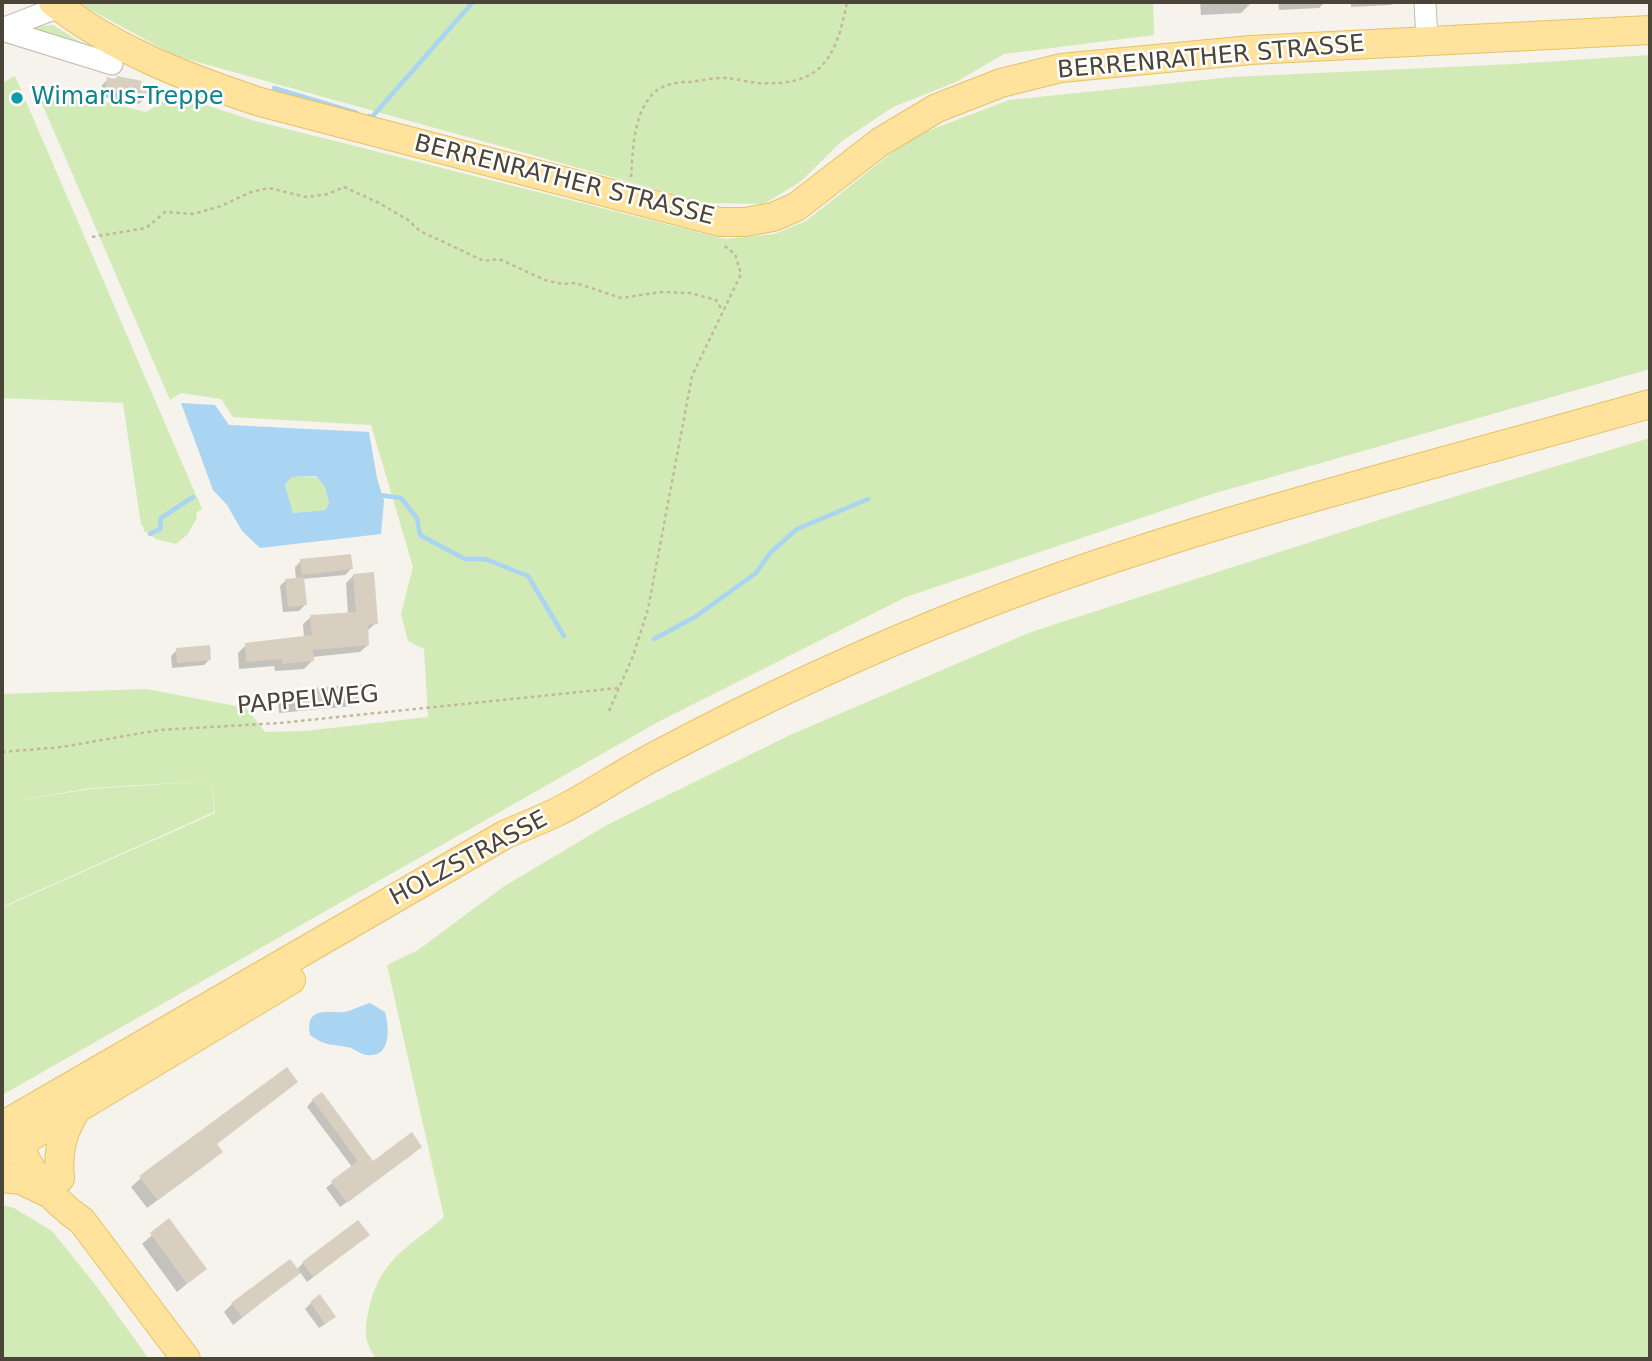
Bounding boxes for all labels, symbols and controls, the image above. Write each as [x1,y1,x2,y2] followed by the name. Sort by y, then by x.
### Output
[1056,30,1366,86] street label: BERRENRATHER STRASSE
[31,84,223,112] place label: Wimarus-Treppe
[9,90,25,106] marker: Wimarus-Treppe
[411,130,717,232] street label: BERRENRATHER STRASSE
[236,680,380,722] street label: PAPPELWEG
[385,805,553,913] street label: HOLZSTRASSE

